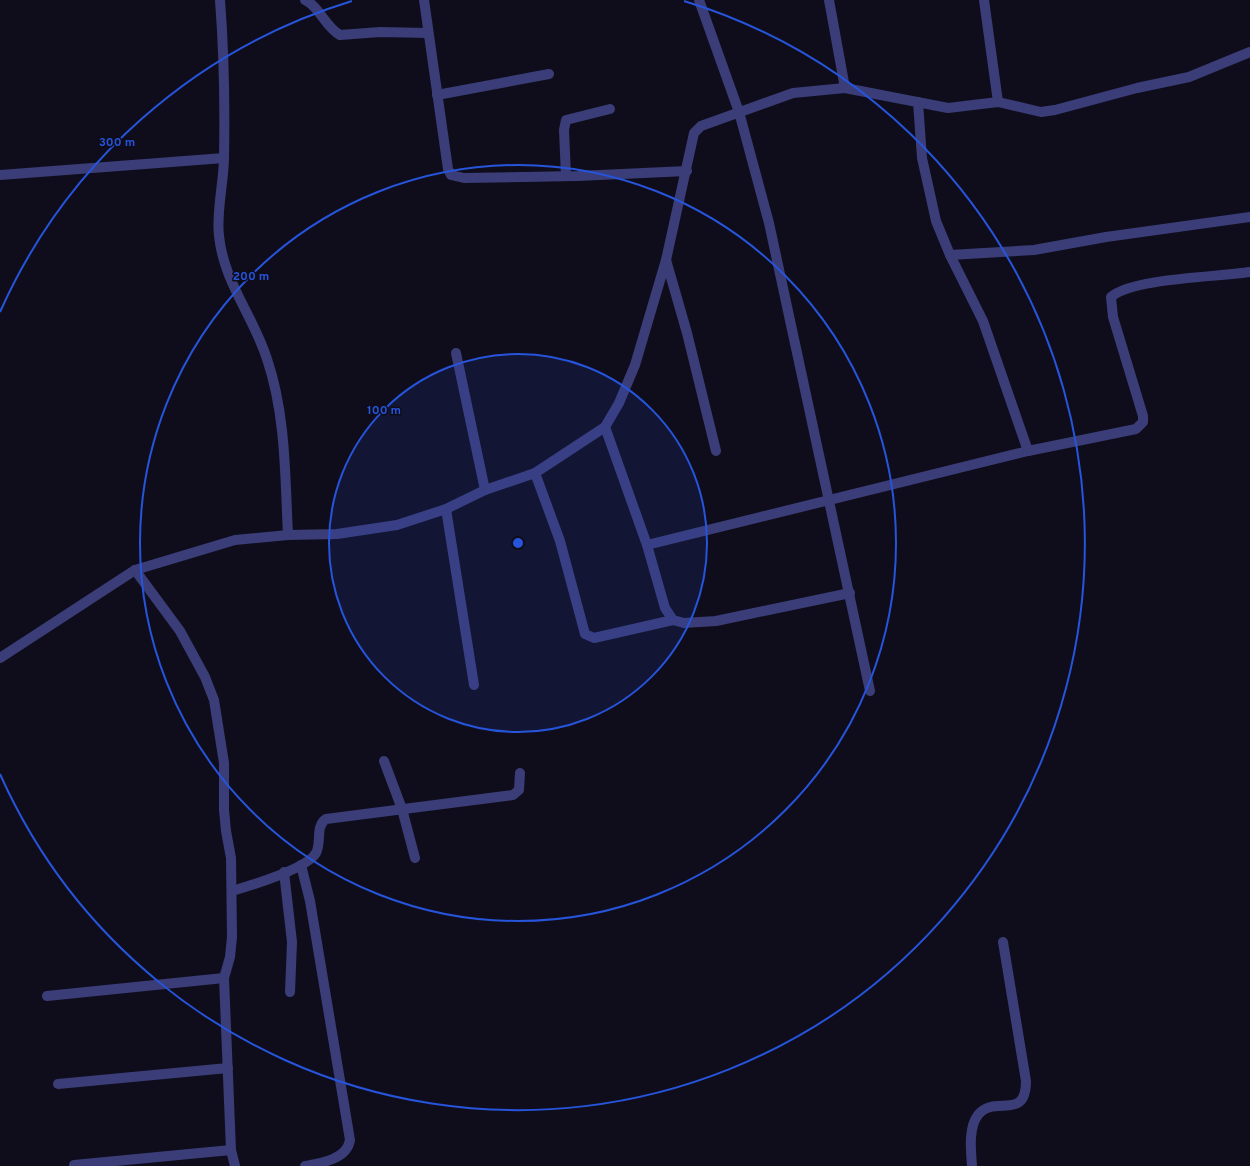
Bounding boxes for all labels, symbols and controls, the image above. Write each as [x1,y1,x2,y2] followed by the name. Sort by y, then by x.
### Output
[99,135,135,151] text: 300 m
[233,269,269,285] text: 200 m
[367,403,401,419] text: 100 m
[511,536,525,550] centre of rings

